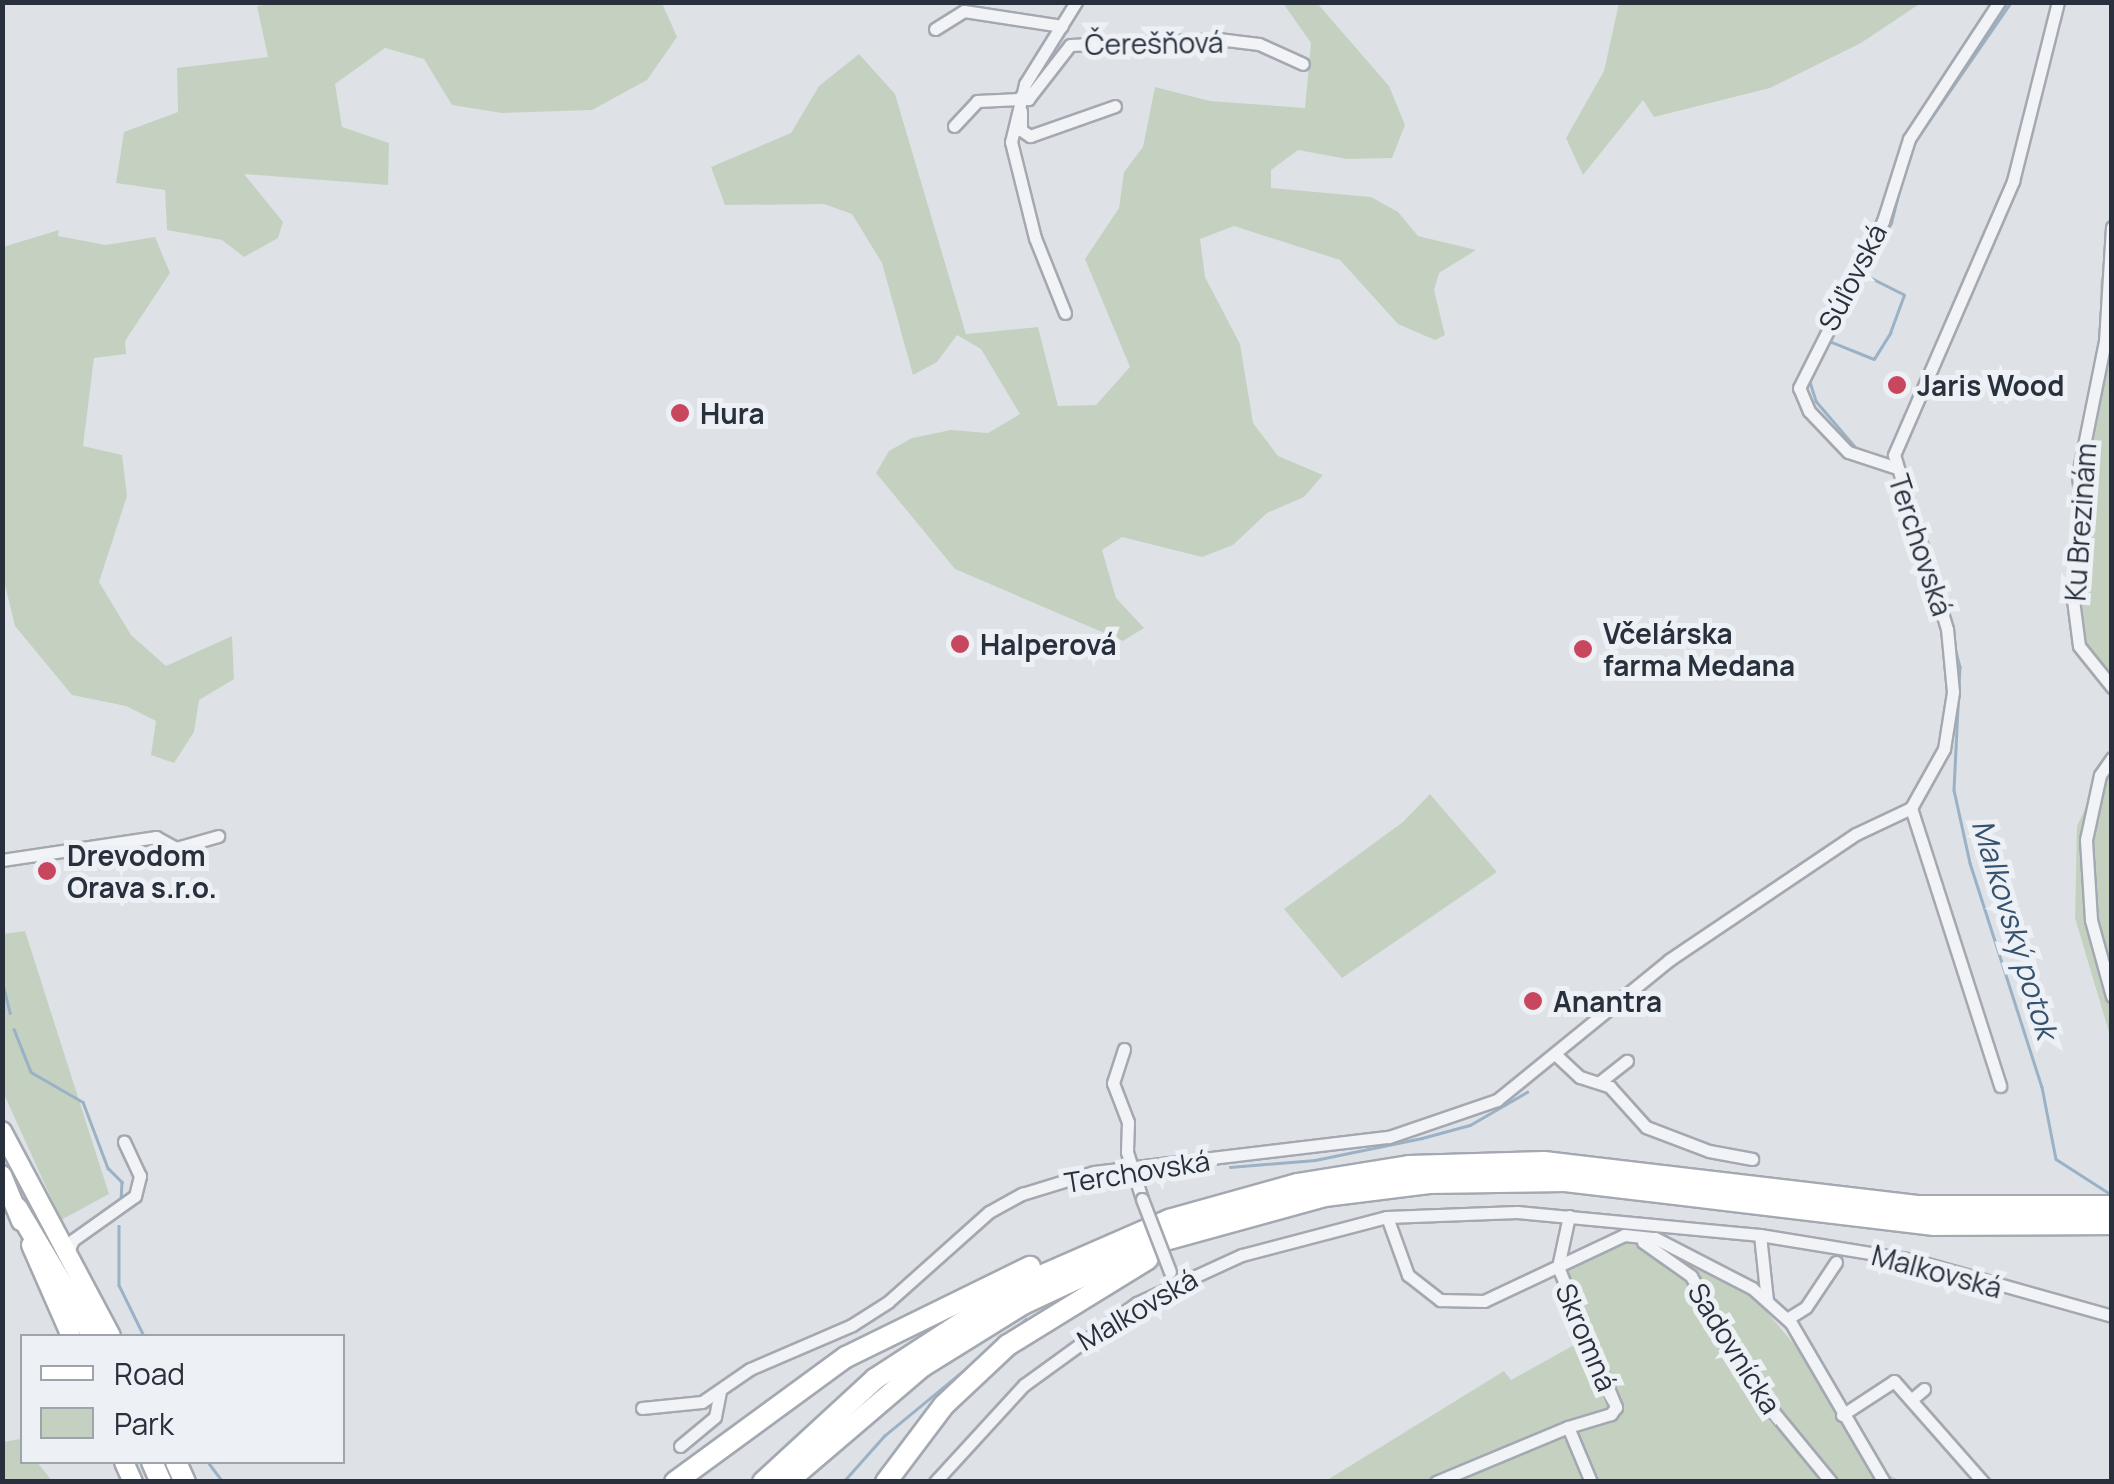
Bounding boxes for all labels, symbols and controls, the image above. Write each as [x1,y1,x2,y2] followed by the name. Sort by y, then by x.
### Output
[1084,25,1224,61] street label: Čerešňová
[1811,218,1893,336] street label: Súľovská
[1917,368,2064,402] place label: Jaris Wood
[1886,374,1908,396] marker: Jaris Wood
[700,396,765,430] place label: Hura
[669,402,691,424] marker: Hura
[2058,442,2102,602] street label: Ku Brezinám
[1882,470,1960,620] street label: Terchovská
[1603,616,1795,682] place label: Včelárska farma Medana
[980,627,1117,661] place label: Halperová
[949,633,971,655] marker: Halperová
[1572,638,1594,660] marker: Včelárska farma Medana
[1965,815,2065,1043] water label: Malkovský potok
[67,838,217,904] place label: Drevodom Orava s.r.o.
[36,860,58,882] marker: Drevodom Orava s.r.o.
[1553,984,1662,1018] place label: Anantra
[1522,990,1544,1012] marker: Anantra
[1062,1143,1212,1199] street label: Terchovská
[1868,1238,2006,1304] street label: Malkovská
[1071,1261,1203,1357] street label: Malkovská
[1682,1276,1788,1420] street label: Sadovnícka
[1549,1278,1625,1396] street label: Skromná
[20,1334,345,1464] legend
[114,1353,185,1394] text: Road
[114,1403,174,1444] text: Park

